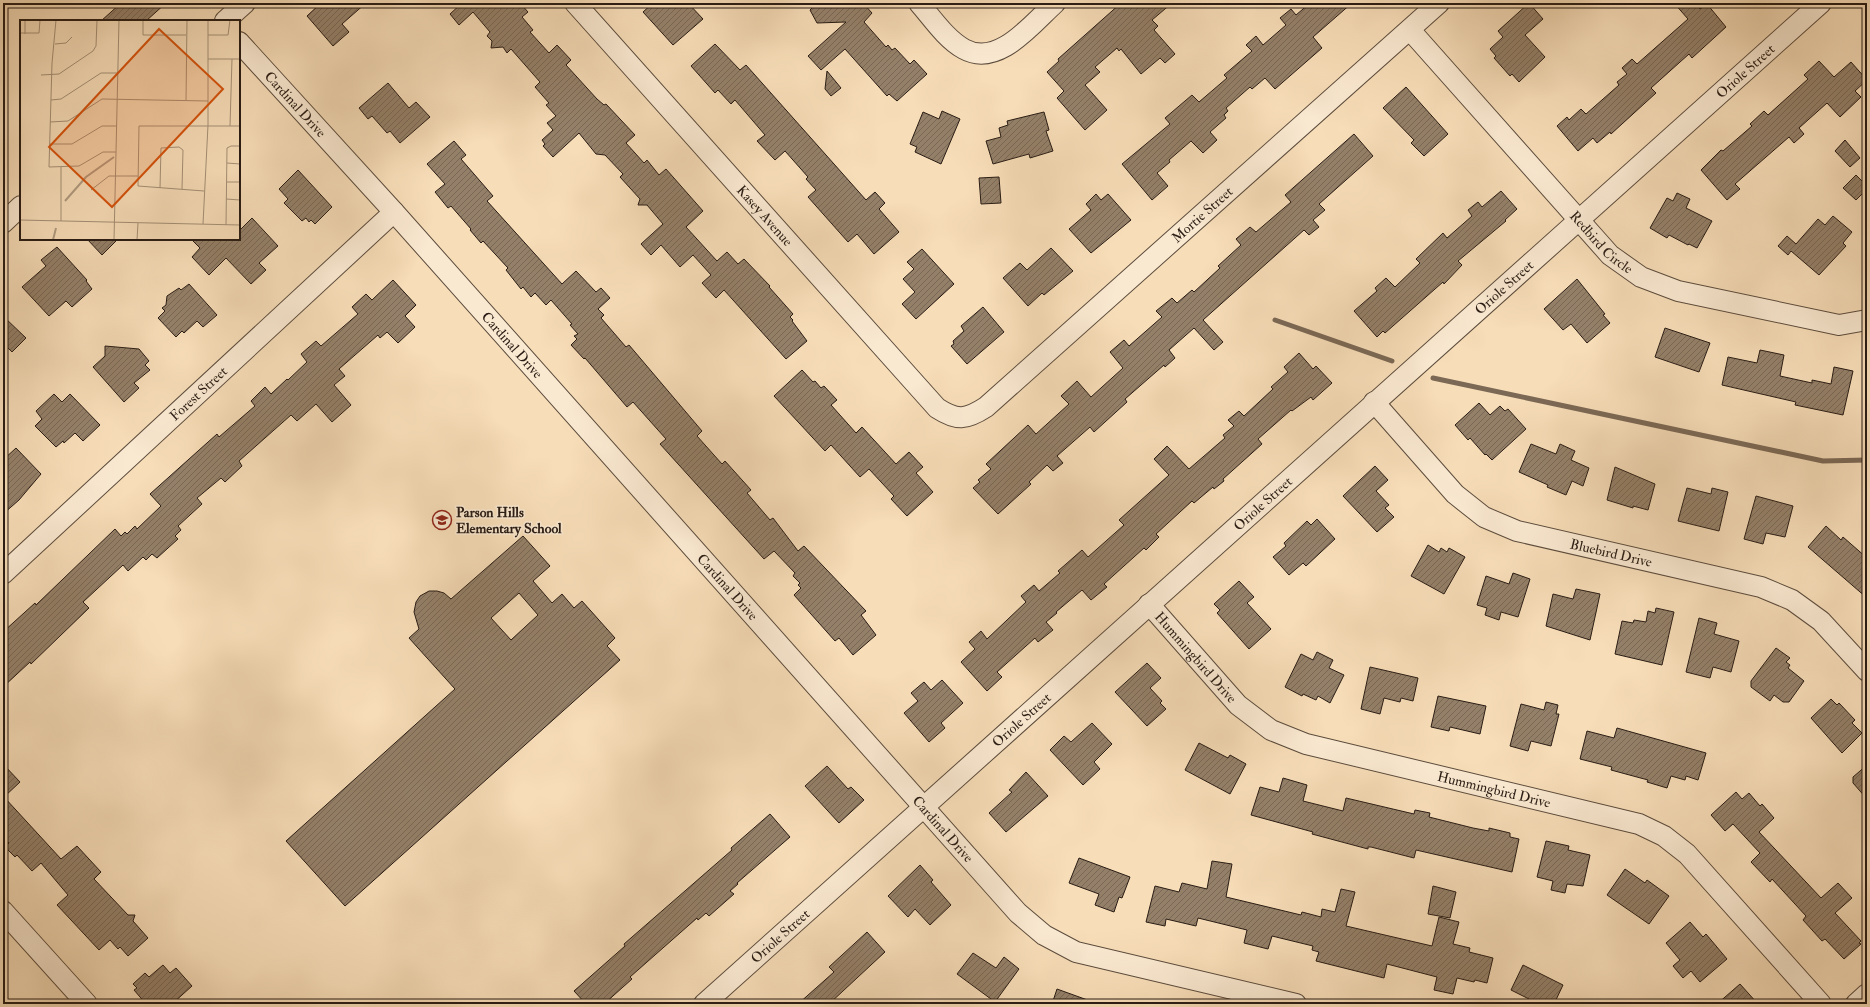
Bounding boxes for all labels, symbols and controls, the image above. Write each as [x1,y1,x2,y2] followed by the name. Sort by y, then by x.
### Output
[20,20,240,240] inset map
[1712,40,1778,102] street label: Oriole Street
[261,68,330,141] street label: Cardinal Drive
[733,182,797,250] street label: Kasey Avenue
[1168,182,1236,246] street label: Mortie Street
[1566,207,1636,277] street label: Redbird Circle
[1471,256,1537,318] street label: Oriole Street
[478,308,546,382] street label: Cardinal Drive
[166,362,231,424] street label: Forest Street
[1230,472,1296,534] street label: Oriole Street
[456,504,562,538] place label: Parson Hills Elementary School
[431,509,453,531] school or university icon: Parson Hills Elementary School
[1569,535,1654,570] street label: Bluebird Drive
[694,550,762,624] street label: Cardinal Drive
[1151,608,1241,706] street label: Hummingbird Drive
[988,689,1054,750] street label: Oriole Street
[1436,767,1552,811] street label: Hummingbird Drive
[909,792,977,866] street label: Cardinal Drive
[747,905,813,967] street label: Oriole Street

